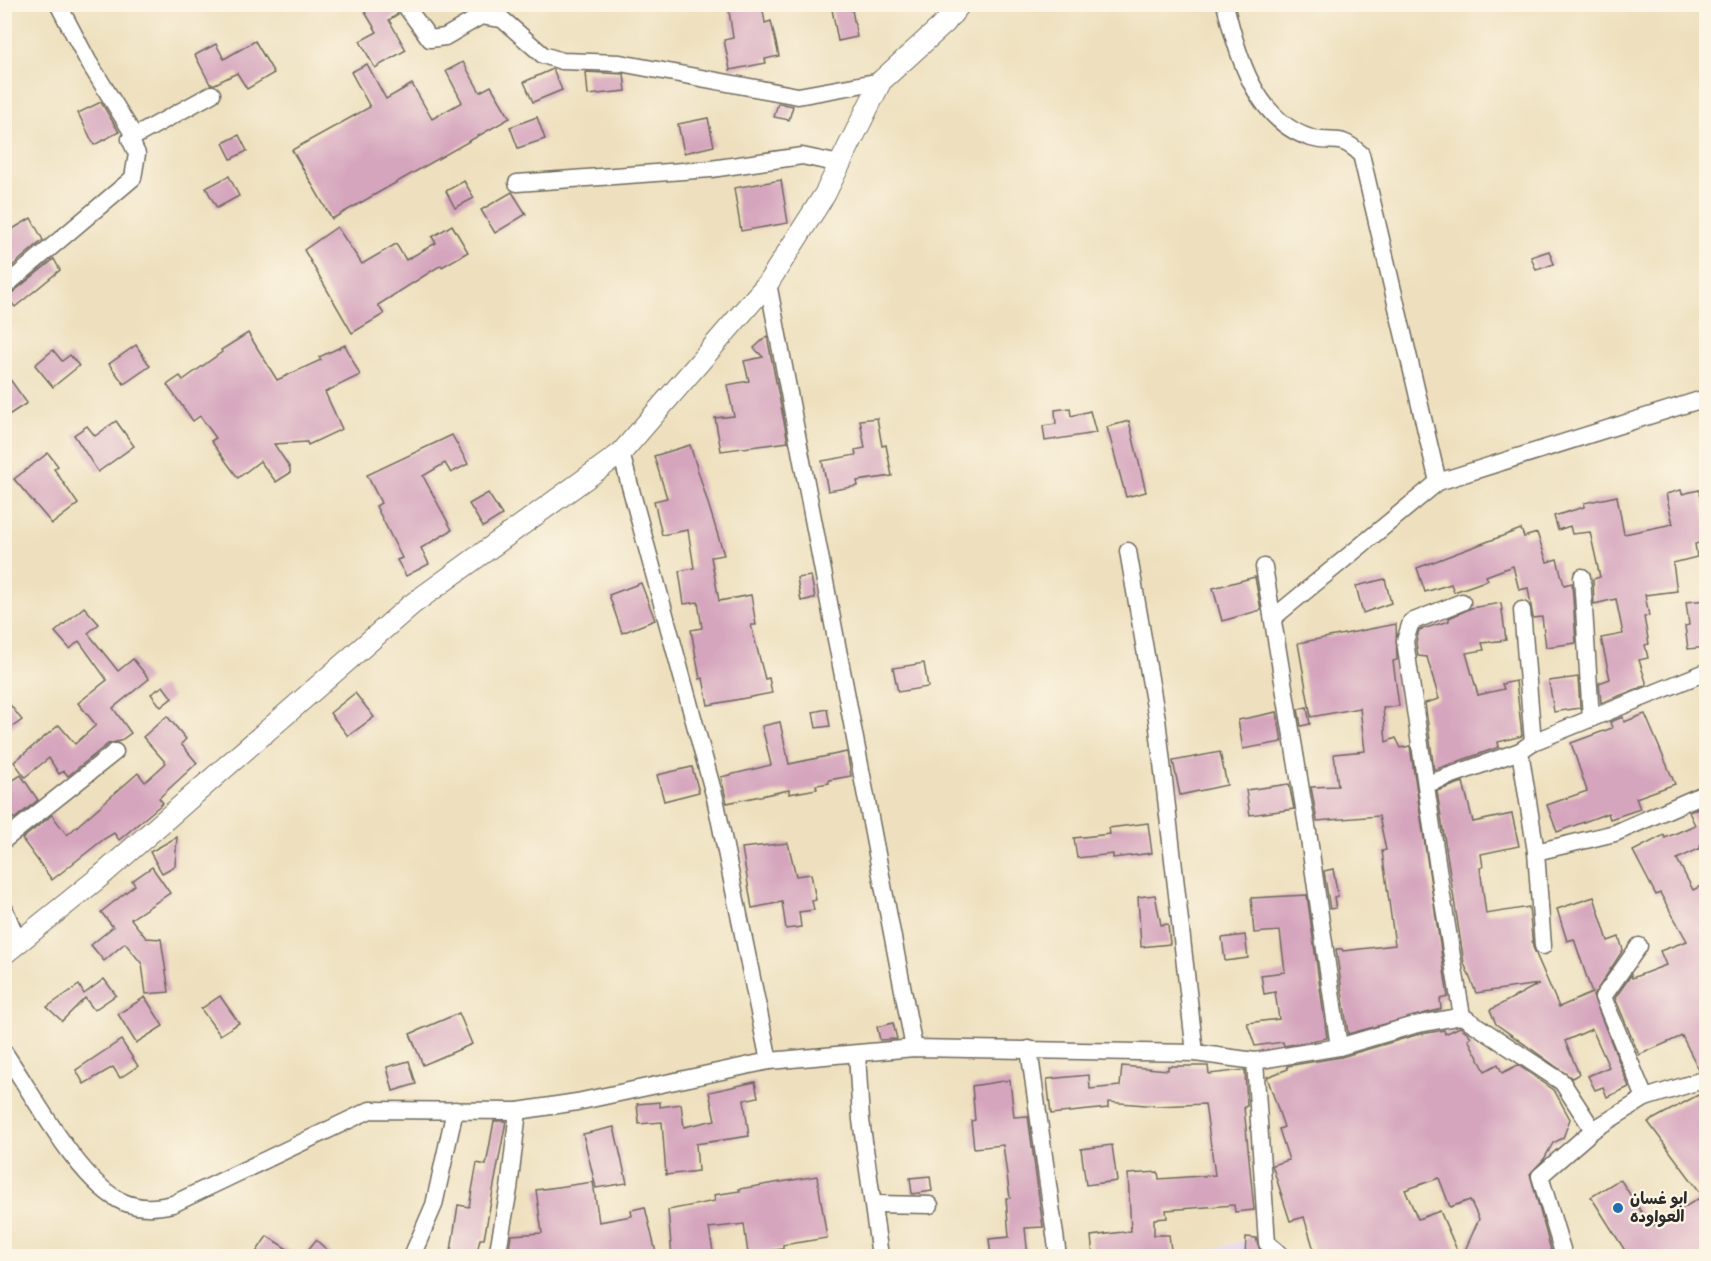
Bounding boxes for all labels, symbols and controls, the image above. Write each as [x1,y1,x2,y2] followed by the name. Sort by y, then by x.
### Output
[1630,1190,1687,1227] place label: ابو غسان العواوده
[1611,1201,1625,1215] marker: ابو غسان العواوده

